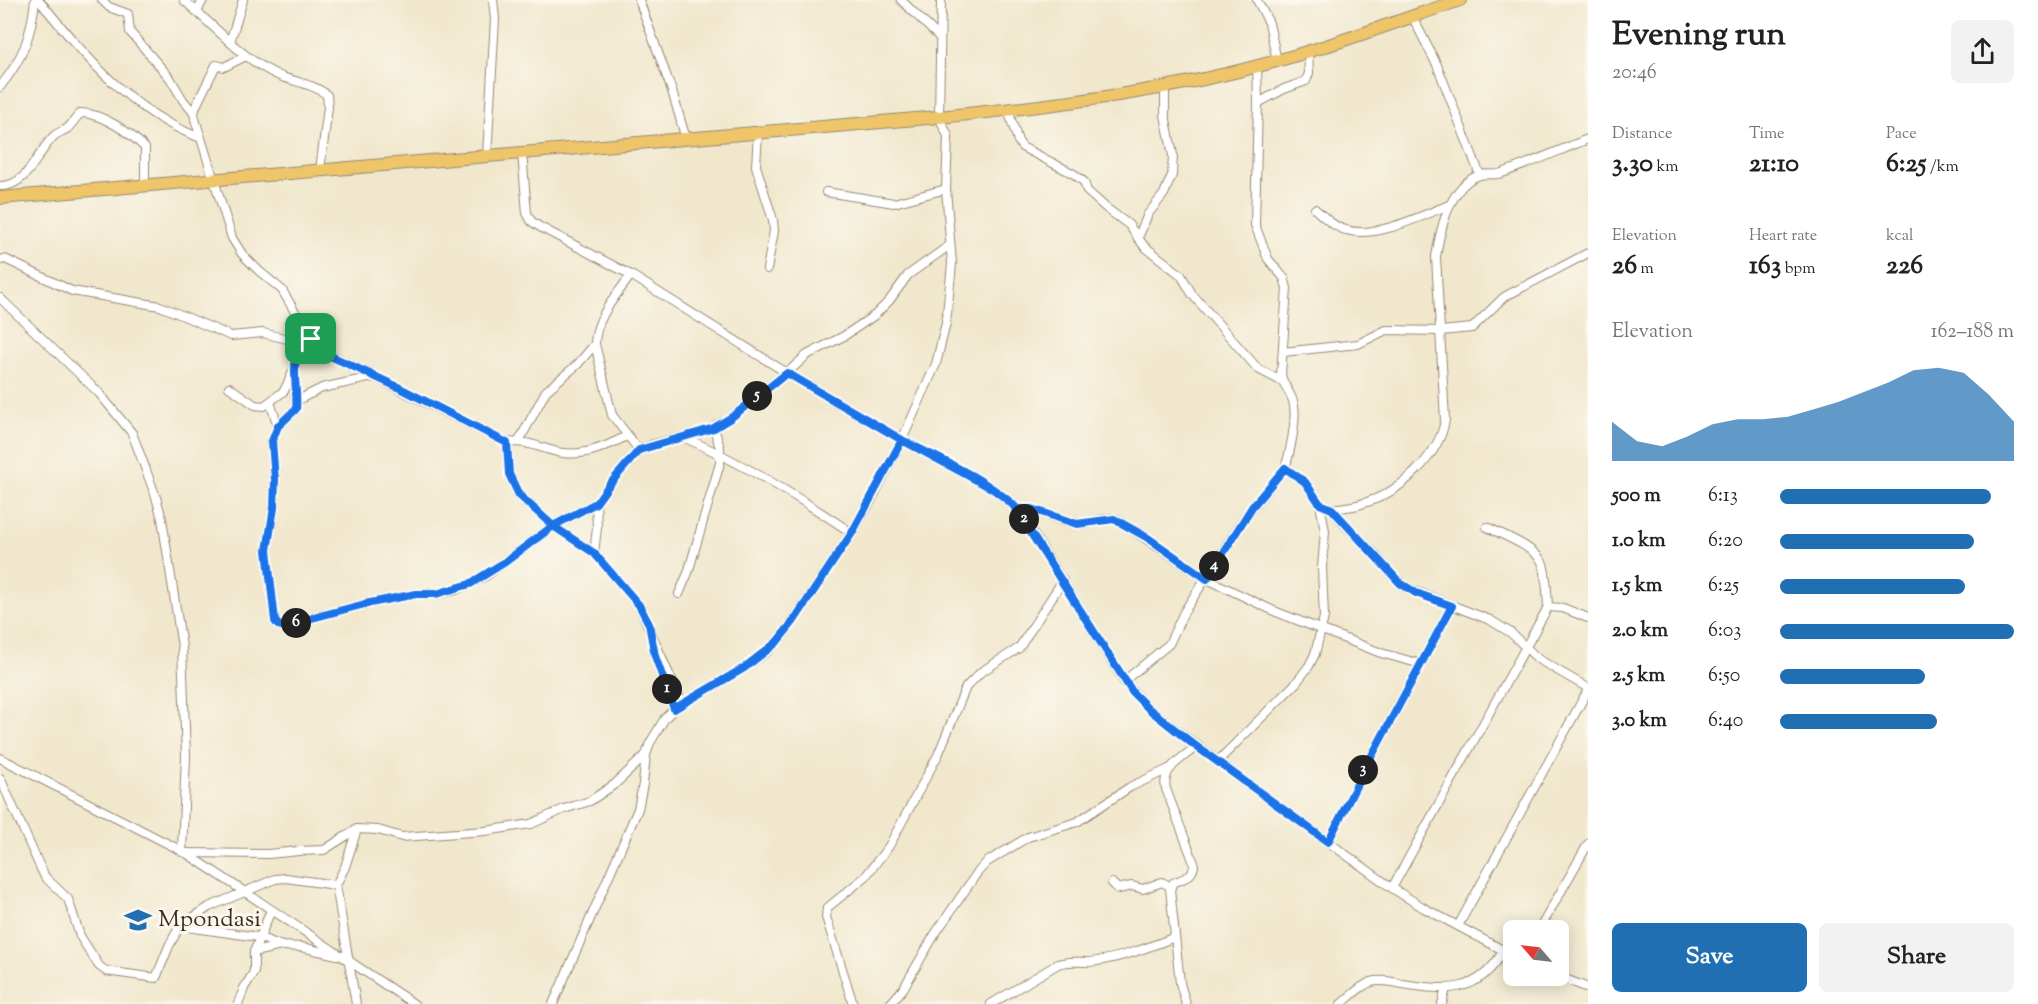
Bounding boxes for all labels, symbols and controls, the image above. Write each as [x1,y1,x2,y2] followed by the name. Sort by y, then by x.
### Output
[1612,12,1786,60] text: Evening run
[1951,20,2014,83] button: share
[1612,59,1657,88] text: 20:46
[1612,123,1672,146] text: Distance
[1749,123,1785,146] text: Time
[1886,123,1917,146] text: Pace
[1612,146,1653,183] text: 3.30
[1749,146,1799,183] text: 21:10
[1886,146,1926,183] text: 6:25
[1653,156,1678,179] text: km
[1926,156,1959,179] text: /km
[1612,225,1677,248] text: Elevation
[1749,225,1817,248] text: Heart rate
[1886,225,1914,248] text: kcal
[1612,248,1637,285] text: 26
[1749,248,1781,285] text: 163
[1886,248,1923,285] text: 226
[1637,258,1654,281] text: m
[1781,258,1815,281] text: bpm
[285,313,336,364] pin
[1612,318,1693,347] text: Elevation
[1931,318,2014,347] text: 162–188 m
[294,322,327,355] icon: arrive
[742,381,772,411] pin: 5
[754,384,760,407] text: 5
[1612,482,1661,511] text: 500 m
[1708,482,1738,511] text: 6:13
[1009,504,1039,534] pin: 2
[1020,507,1028,530] text: 2
[1612,527,1666,556] text: 1.0 km
[1708,527,1743,556] text: 6:20
[1199,551,1229,581] pin: 4
[1210,554,1218,577] text: 4
[1612,572,1662,601] text: 1.5 km
[1708,572,1739,601] text: 6:25
[281,608,311,638] pin: 6
[292,611,300,634] text: 6
[1612,617,1668,646] text: 2.0 km
[1708,617,1741,646] text: 6:03
[1612,662,1665,691] text: 2.5 km
[1708,662,1740,691] text: 6:50
[652,674,682,704] pin: 1
[664,677,670,700] text: 1
[1612,707,1667,736] text: 3.0 km
[1708,707,1743,736] text: 6:40
[1348,755,1378,785] pin: 3
[1360,758,1366,781] text: 3
[158,903,261,937] place label: Mpondasi
[123,905,153,935] school or university icon: Mpondasi
[1503,920,1569,986] north arrow
[1503,920,1569,986] map controls
[1612,923,1807,992] button: Save
[1819,923,2014,992] button: Share

